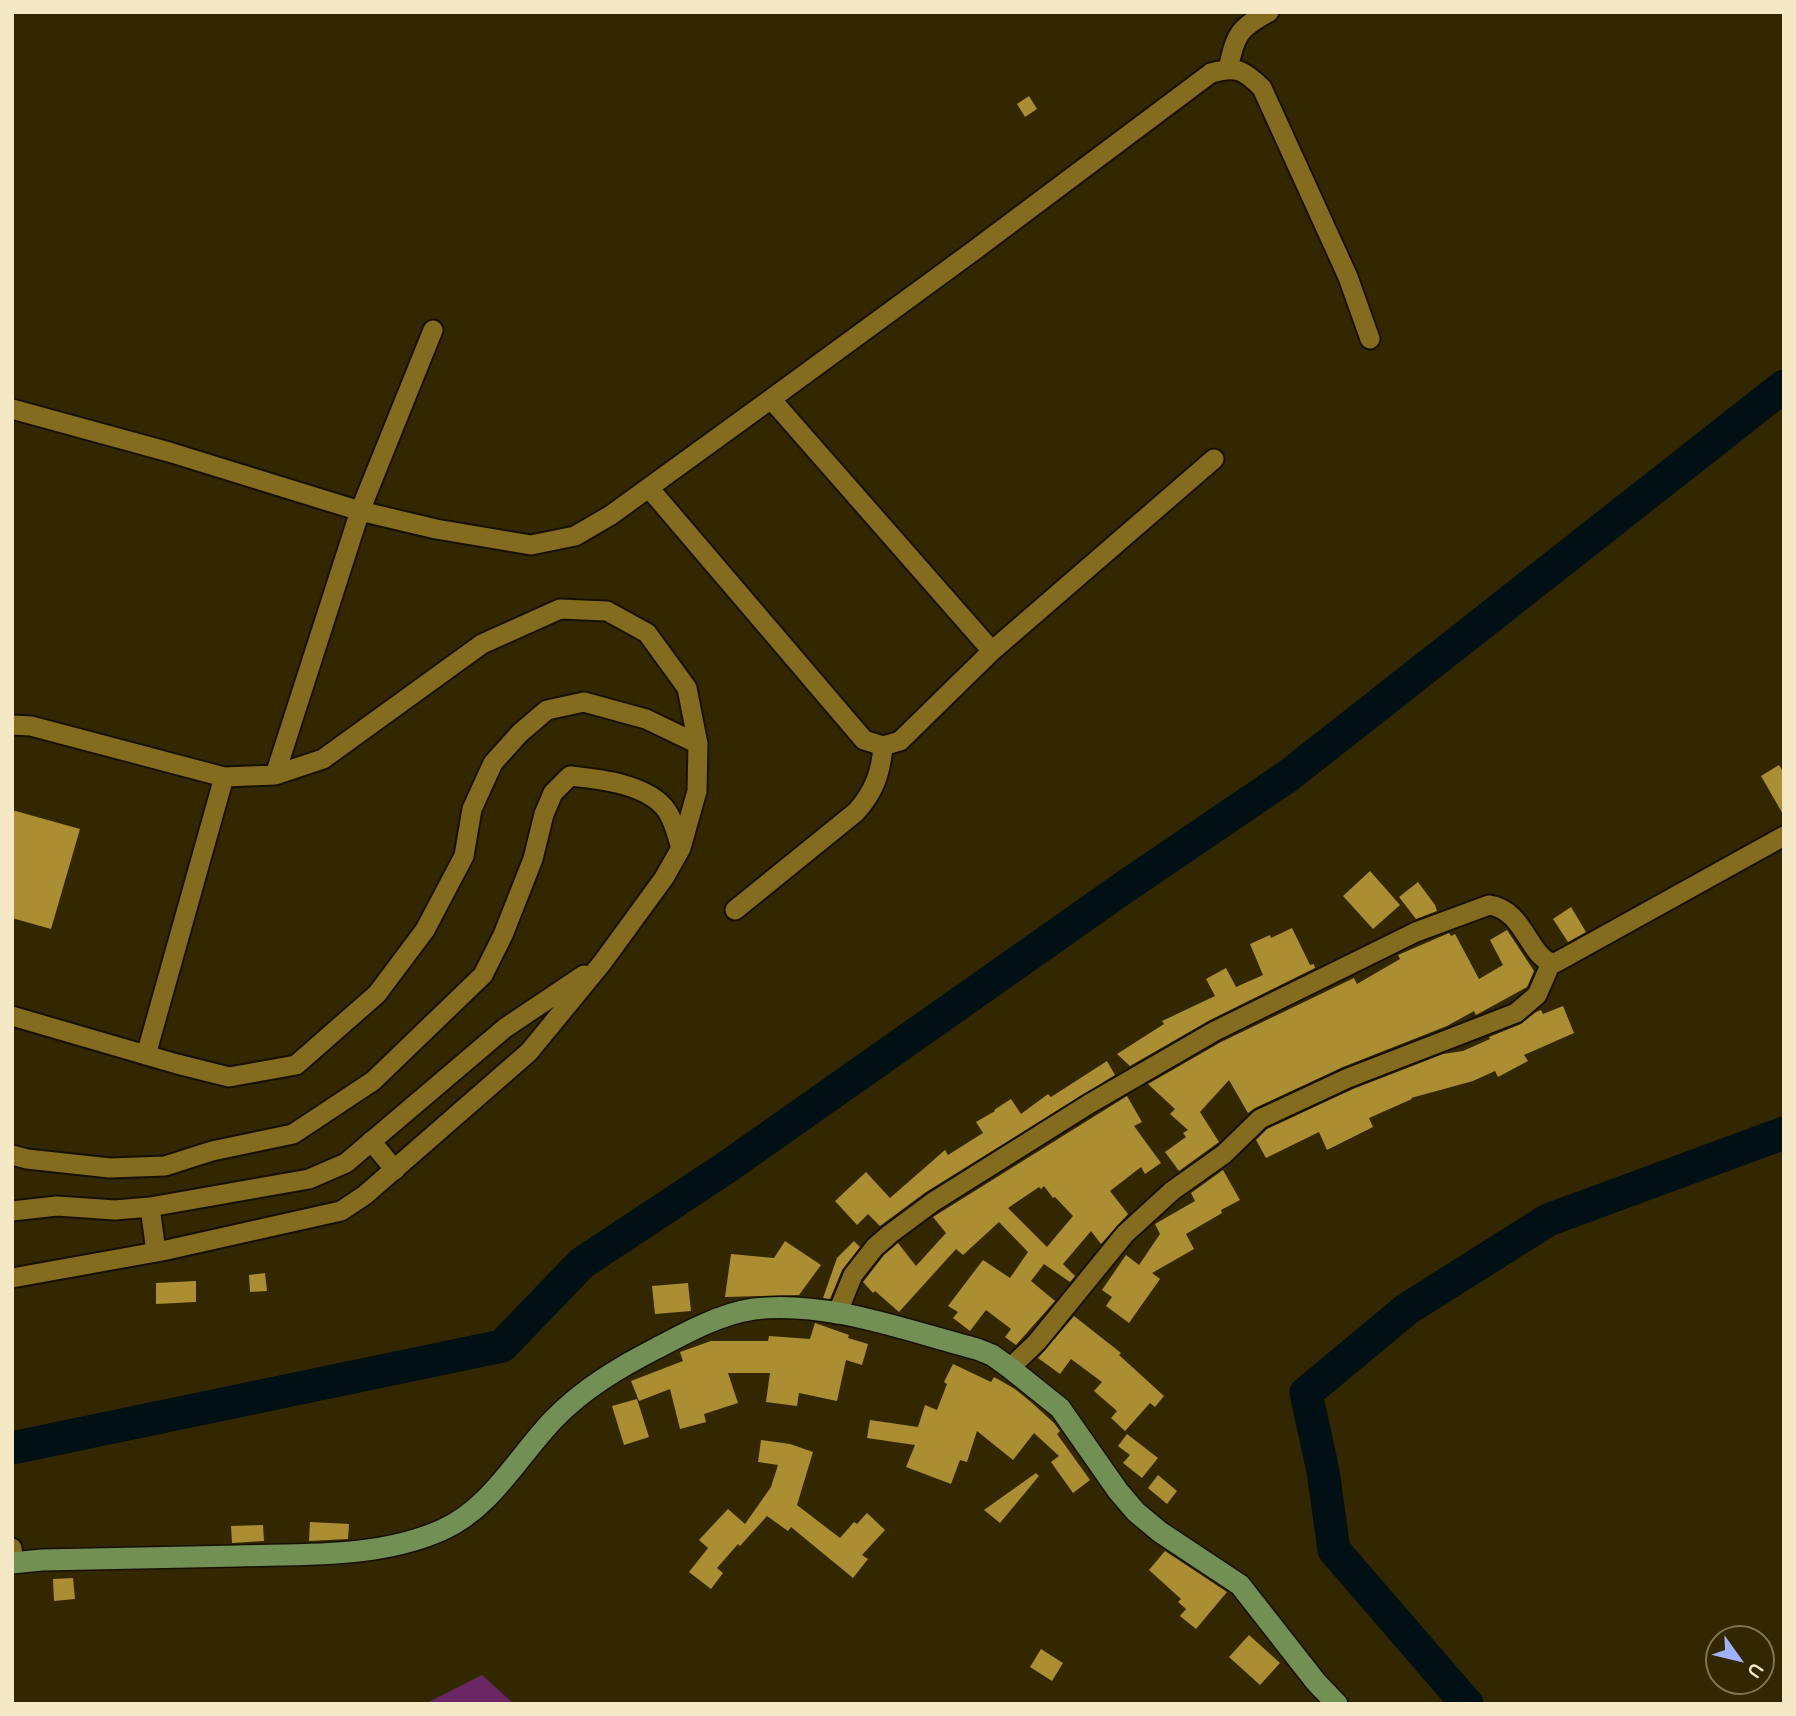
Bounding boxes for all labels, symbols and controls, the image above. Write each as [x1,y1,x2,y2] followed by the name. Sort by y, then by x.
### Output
[1705,1625,1775,1695] north arrow
[1742,1658,1769,1683] text: U

